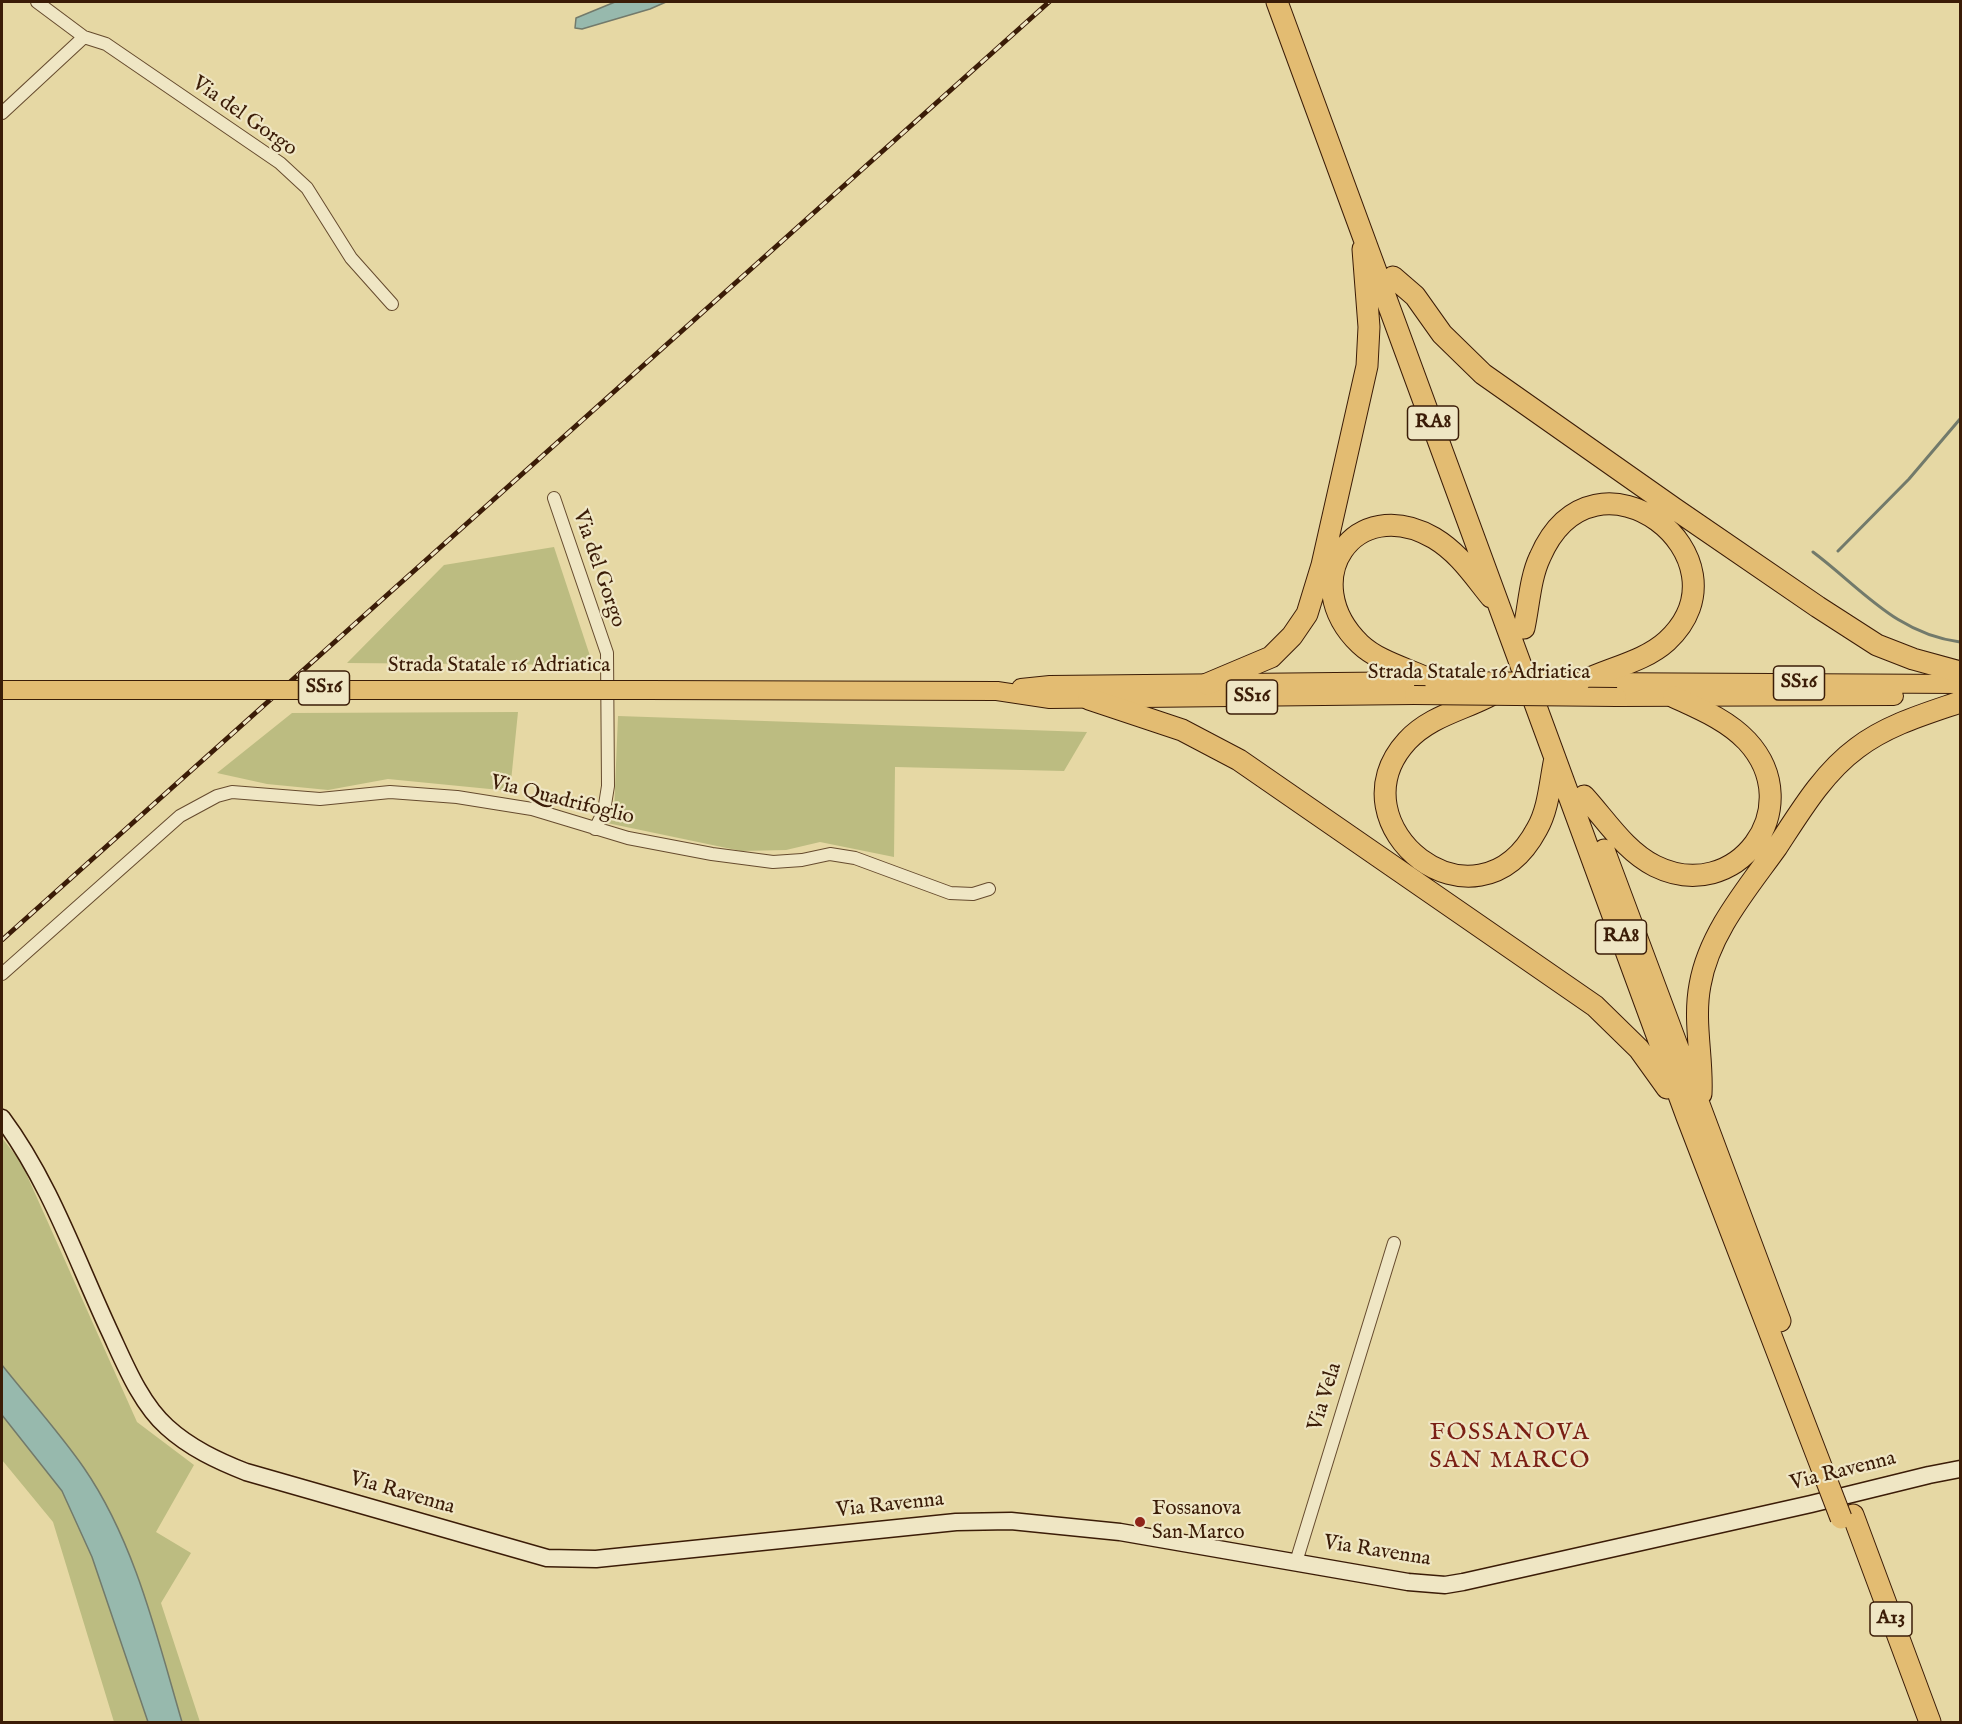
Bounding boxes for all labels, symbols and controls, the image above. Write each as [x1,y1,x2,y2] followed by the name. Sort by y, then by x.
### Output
[187,72,301,162] street label: Via del Gorgo
[1408,406,1458,440] road number: RA8
[566,507,630,631] street label: Via del Gorgo
[388,654,610,680] street label: Strada Statale 16 Adriatica
[1368,661,1590,687] street label: Strada Statale 16 Adriatica
[1774,666,1824,700] road number: SS16
[298,671,350,705] road number: SS16
[1226,680,1278,714] road number: SS16
[487,771,637,831] street label: Via Quadrifoglio
[1596,920,1646,954] road number: RA8
[1304,1360,1348,1434] street label: Via Vela
[1429,1420,1591,1476] district label: FOSSANOVA SAN MARCO
[1788,1447,1898,1497] street label: Via Ravenna
[347,1467,457,1521] street label: Via Ravenna
[835,1488,945,1524] street label: Via Ravenna
[1152,1497,1244,1547] place label: Fossanova San Marco
[1133,1515,1147,1529] marker: Fossanova San Marco
[1322,1531,1432,1573] street label: Via Ravenna
[1870,1602,1912,1636] road number: A13

